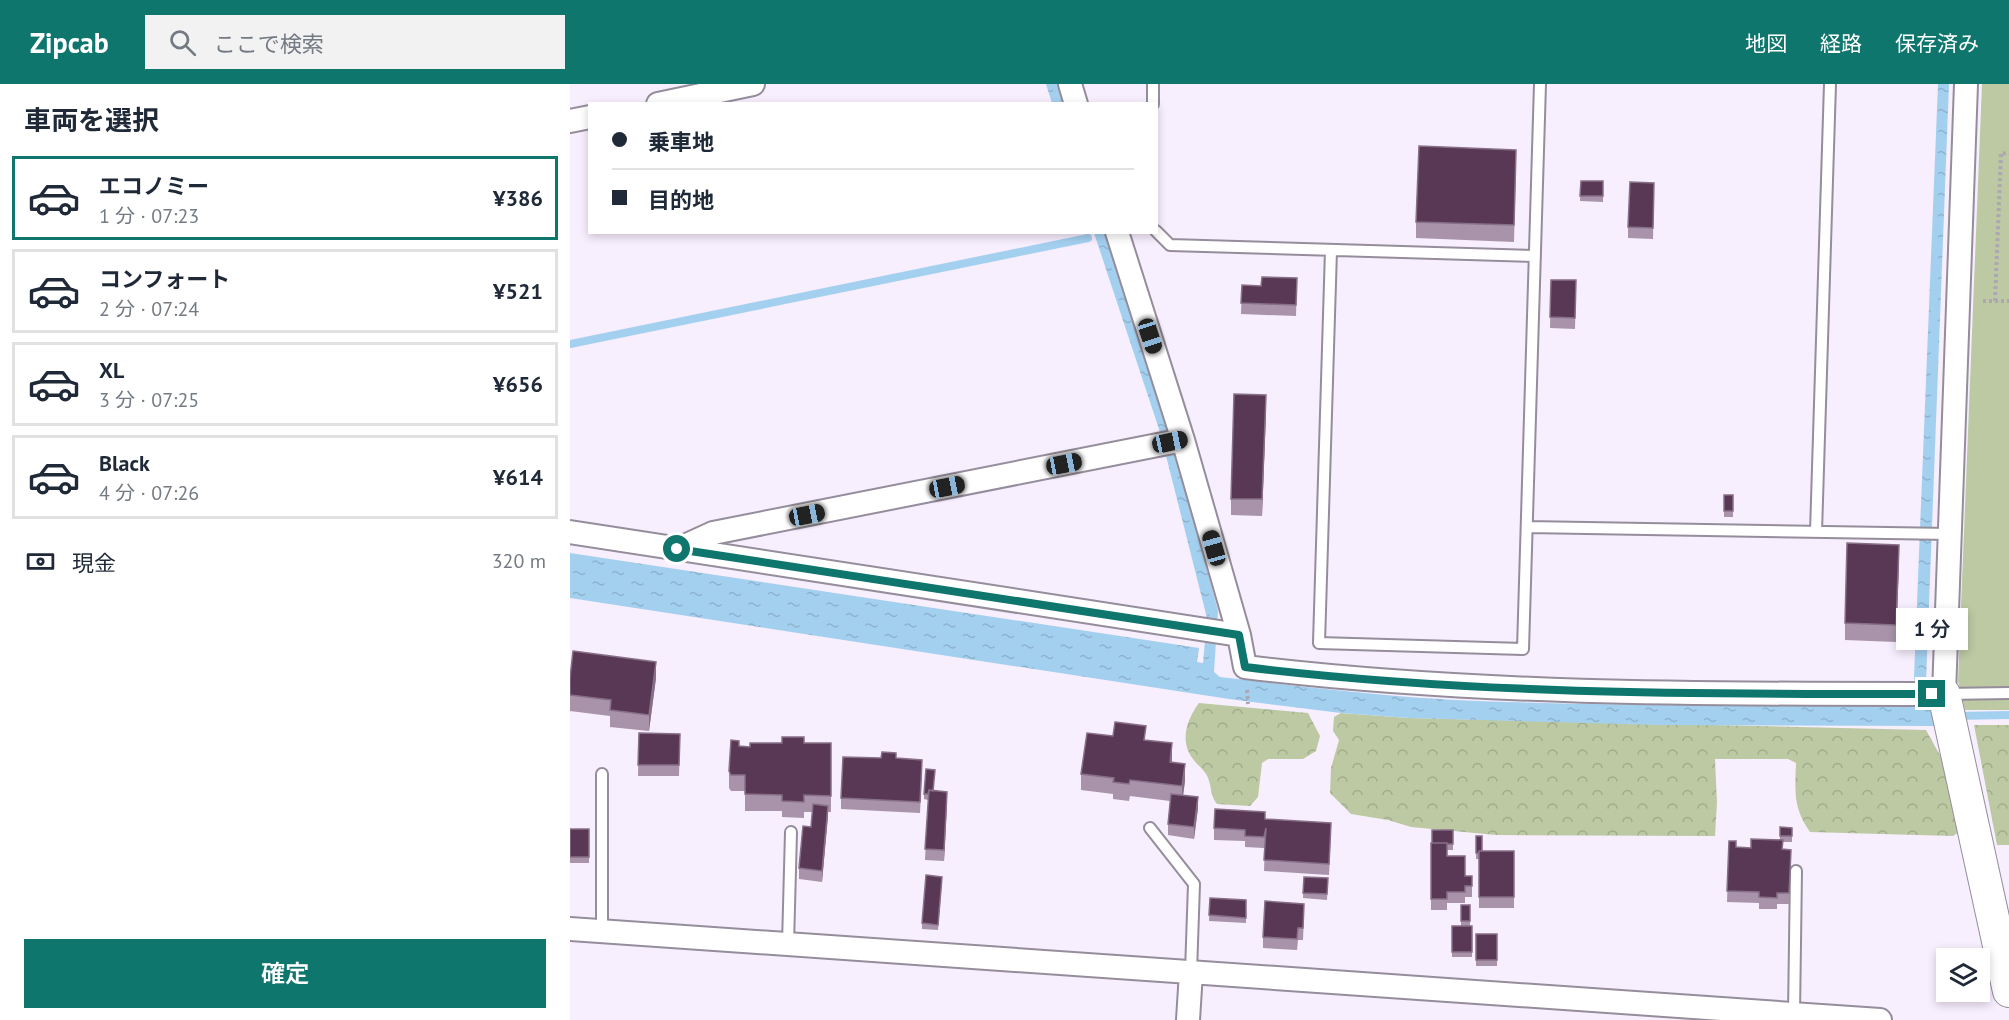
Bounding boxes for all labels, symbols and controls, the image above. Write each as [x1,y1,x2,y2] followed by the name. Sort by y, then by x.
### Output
[145,15,565,69] search box
[30,24,109,61] text: Zipcab
[166,26,199,59] icon: search
[214,30,324,58] text: ここで検索
[1745,30,1787,57] text: 地図
[1820,30,1862,57] text: 経路
[1895,30,1979,57] text: 保存済み
[24,103,159,137] text: 車両を選択
[648,128,714,156] text: 乗車地
[27,171,81,225] icon: car
[99,172,209,200] text: エコノミー
[493,184,543,212] text: ¥386
[648,186,714,214] text: 目的地
[99,203,199,229] text: 1 分 · 07:23
[27,264,81,318] icon: car
[99,265,230,293] text: コンフォート
[493,277,543,305] text: ¥521
[99,296,199,322] text: 2 分 · 07:24
[1136,316,1164,356] car
[99,356,124,384] text: XL
[27,357,81,411] icon: car
[493,370,543,398] text: ¥656
[99,387,199,413] text: 3 分 · 07:25
[1151,429,1189,455] car
[99,449,150,477] text: Black
[27,450,81,504] icon: car
[1045,452,1083,476] car
[493,463,543,491] text: ¥614
[928,475,966,499] car
[99,480,199,506] text: 4 分 · 07:26
[788,503,826,527] car
[1200,528,1228,568] car
[663,535,690,562] route start
[24,545,57,578] icon: cash
[492,548,546,574] text: 320 m
[72,549,116,577] text: 現金
[1896,607,1968,649] callout: 1 分
[1914,616,1950,642] text: 1 分
[1918,680,1945,707] route end
[24,939,546,1008] button: 確定
[1936,948,1990,1002] map controls
[1936,948,1990,1002] button: layers

